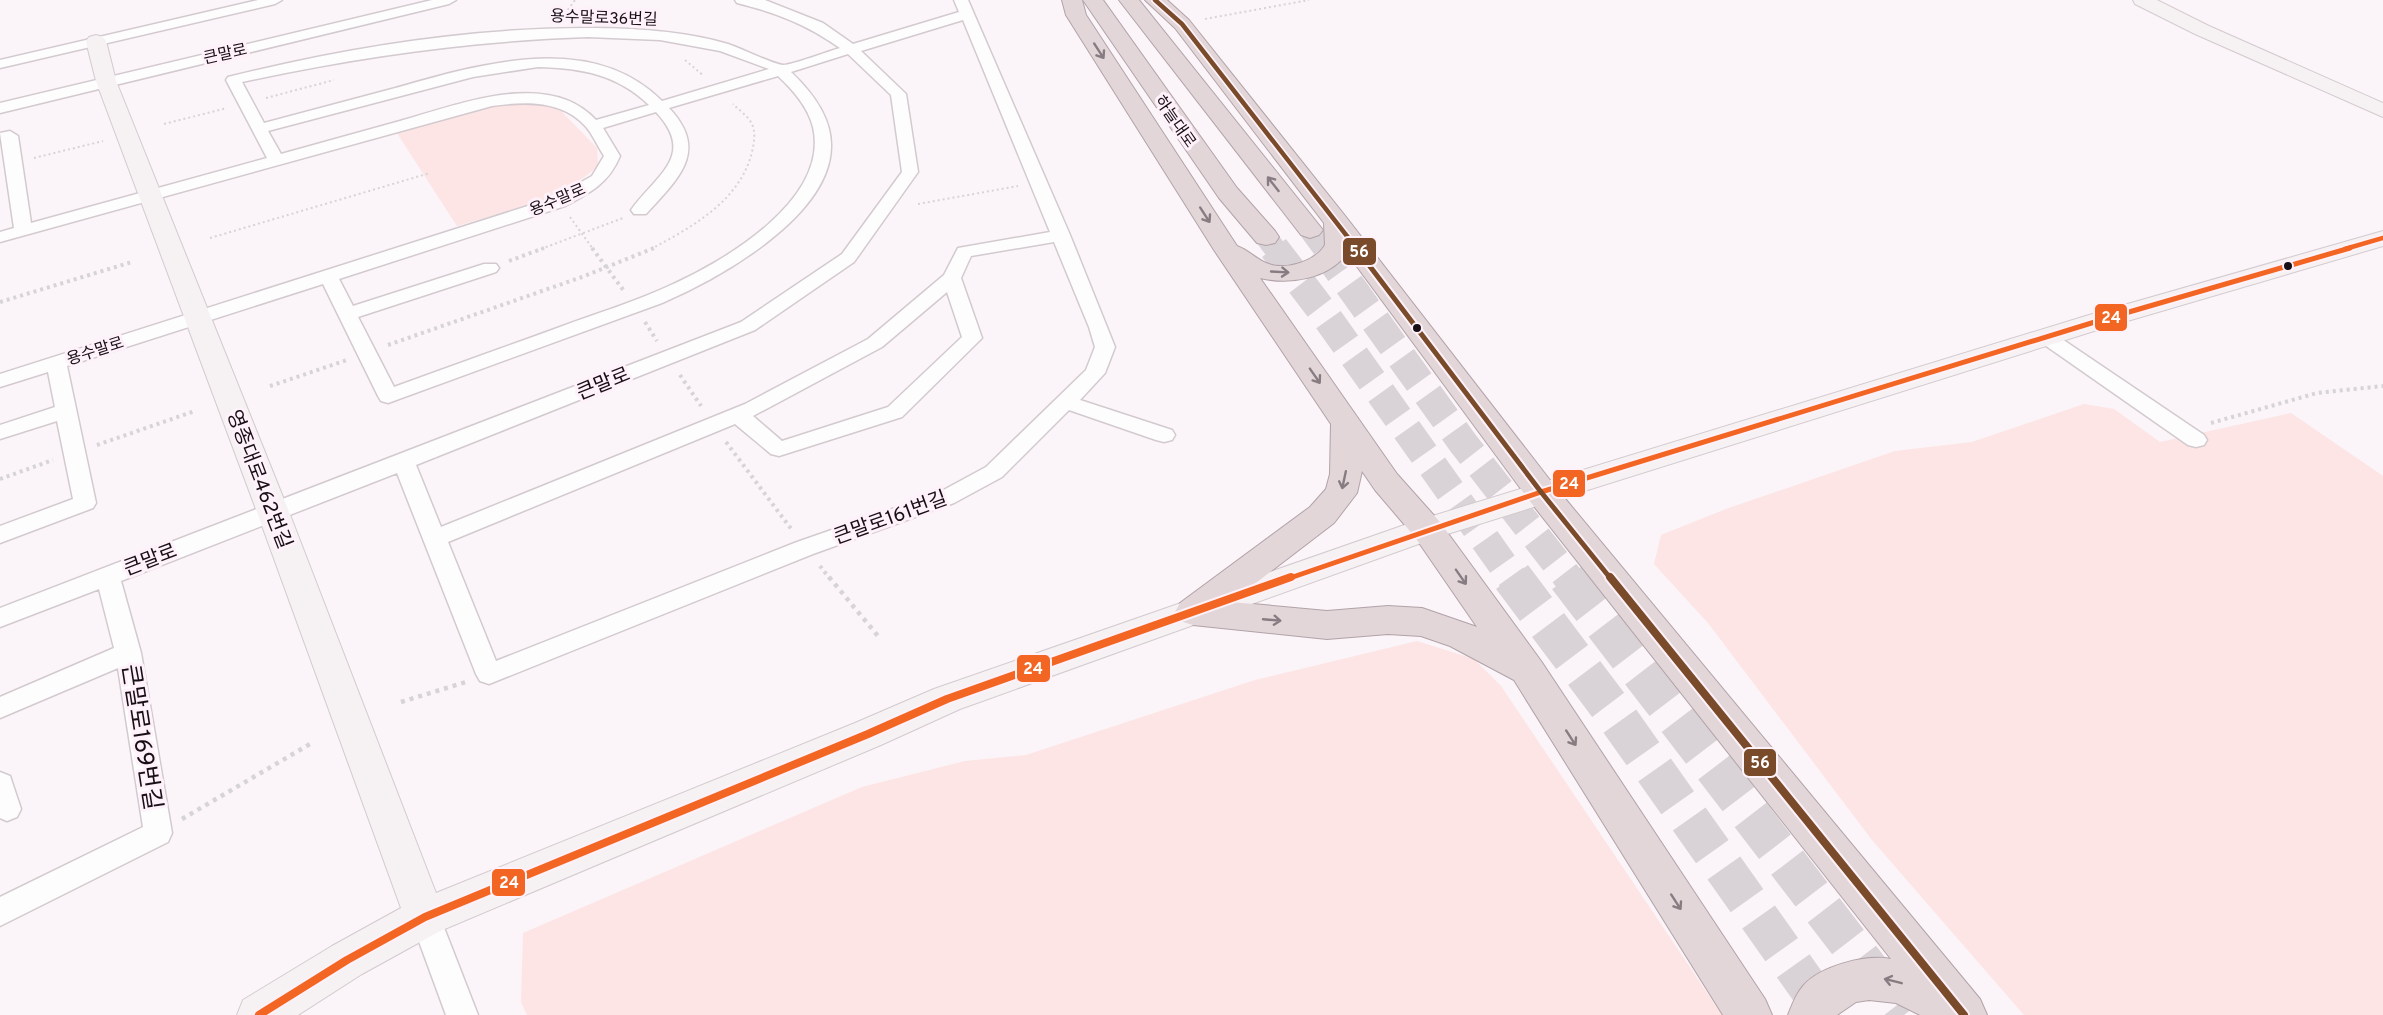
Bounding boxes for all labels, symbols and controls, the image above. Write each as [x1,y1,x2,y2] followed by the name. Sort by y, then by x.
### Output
[550,7,658,31] street label: 용수말로36번길
[202,40,249,70] street label: 큰말로
[1094,42,1106,59] one-way arrow
[1149,92,1200,152] street label: 하늘대로
[1267,176,1280,192] one-way arrow
[527,180,589,222] street label: 용수말로
[1199,206,1211,223] one-way arrow
[1342,237,1377,266] line badge: 56
[1349,243,1369,263] text: 56
[2282,260,2294,272] unlabelled marker
[1269,266,1289,277] one-way arrow
[2094,303,2128,332] line badge: 24
[2101,309,2121,329] text: 24
[1411,322,1423,334] unlabelled marker
[65,333,127,371] street label: 용수말로
[573,362,634,407] street label: 큰말로
[1308,368,1321,385] one-way arrow
[220,406,297,553] street label: 영종대로462번길
[1338,469,1349,489] one-way arrow
[1552,469,1586,498] line badge: 24
[1559,475,1579,495] text: 24
[830,486,951,551] street label: 큰말로161번길
[120,539,181,583] street label: 큰말로
[1455,568,1467,584] one-way arrow
[1262,615,1282,626] one-way arrow
[1016,654,1051,683] line badge: 24
[1023,660,1043,680] text: 24
[114,662,166,812] street label: 큰말로169번길
[1565,729,1577,746] one-way arrow
[1743,748,1777,777] line badge: 56
[1750,754,1770,774] text: 56
[491,868,526,897] line badge: 24
[499,874,519,894] text: 24
[1671,893,1683,910] one-way arrow
[1884,974,1903,986] one-way arrow

